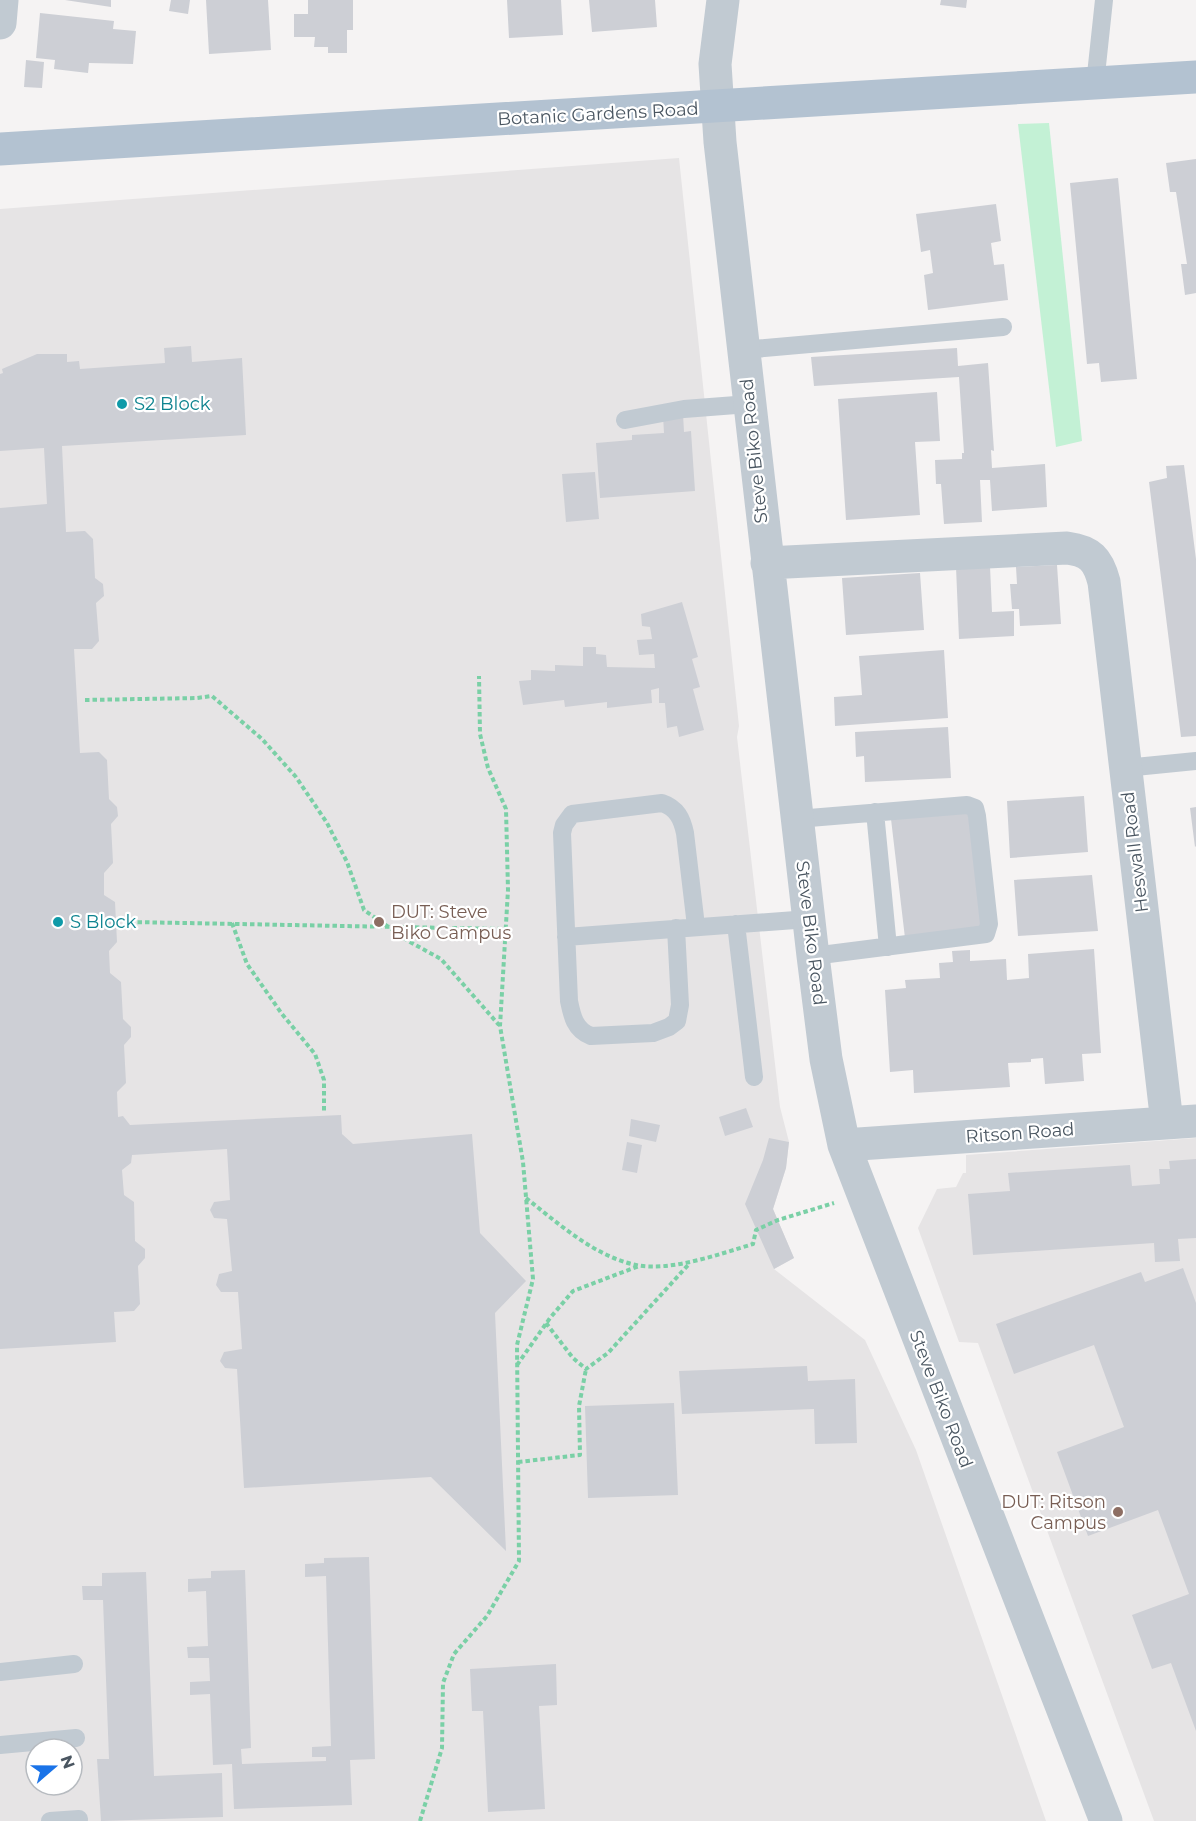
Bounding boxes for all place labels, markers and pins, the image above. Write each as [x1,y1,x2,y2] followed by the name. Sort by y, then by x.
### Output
[134,393,211,415] place label: S2 Block
[115,397,129,411] marker: S2 Block
[391,901,511,944] place label: DUT: Steve Biko Campus
[70,911,136,933] place label: S Block
[51,915,65,929] marker: S Block
[372,915,386,929] marker: DUT: Steve Biko Campus
[1001,1491,1106,1534] place label: DUT: Ritson Campus
[1111,1505,1125,1519] marker: DUT: Ritson Campus

